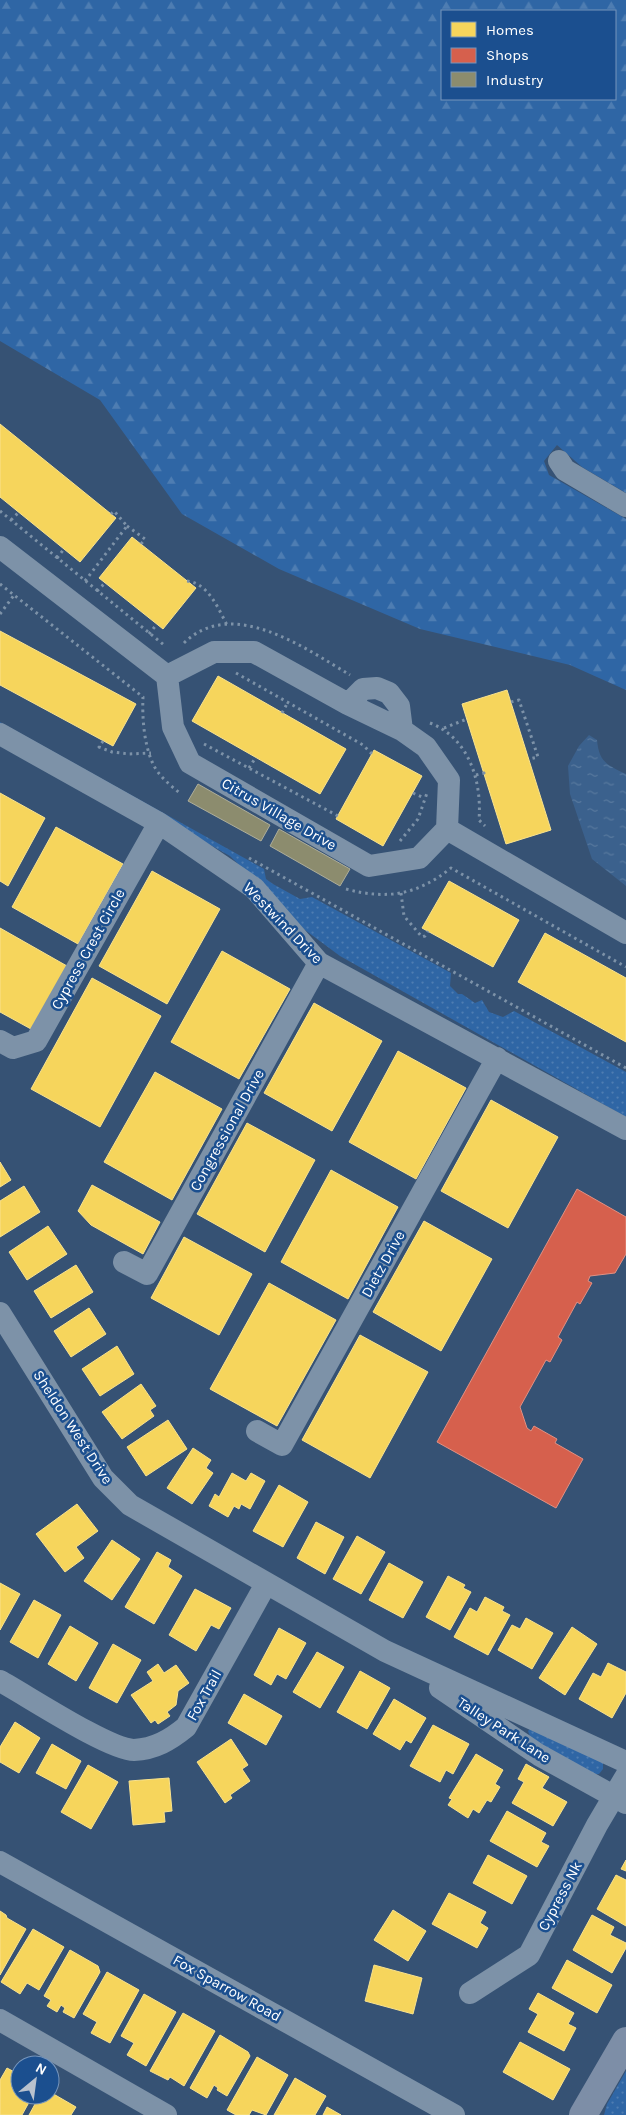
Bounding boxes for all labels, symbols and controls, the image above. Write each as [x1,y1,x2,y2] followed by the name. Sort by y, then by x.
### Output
[441,10,616,100] legend
[486,21,534,39] text: Homes
[486,46,529,64] text: Shops
[486,71,543,89] text: Industry
[218,774,340,854] street label: Citrus Village Drive
[240,879,326,967] street label: Westwind Drive
[47,885,129,1013] street label: Cypress Crest Circle
[186,1066,268,1194] street label: Congressional Drive
[357,1228,409,1300] street label: Dietz Drive
[29,1367,117,1487] street label: Sheldon West Drive
[183,1666,225,1724] street label: Fox Trail
[454,1693,554,1767] street label: Talley Park Lane
[534,1858,586,1934] street label: Cypress Nk
[170,1951,284,2025] street label: Fox Sparrow Road
[10,2055,60,2105] north arrow
[33,2059,50,2079] text: N

